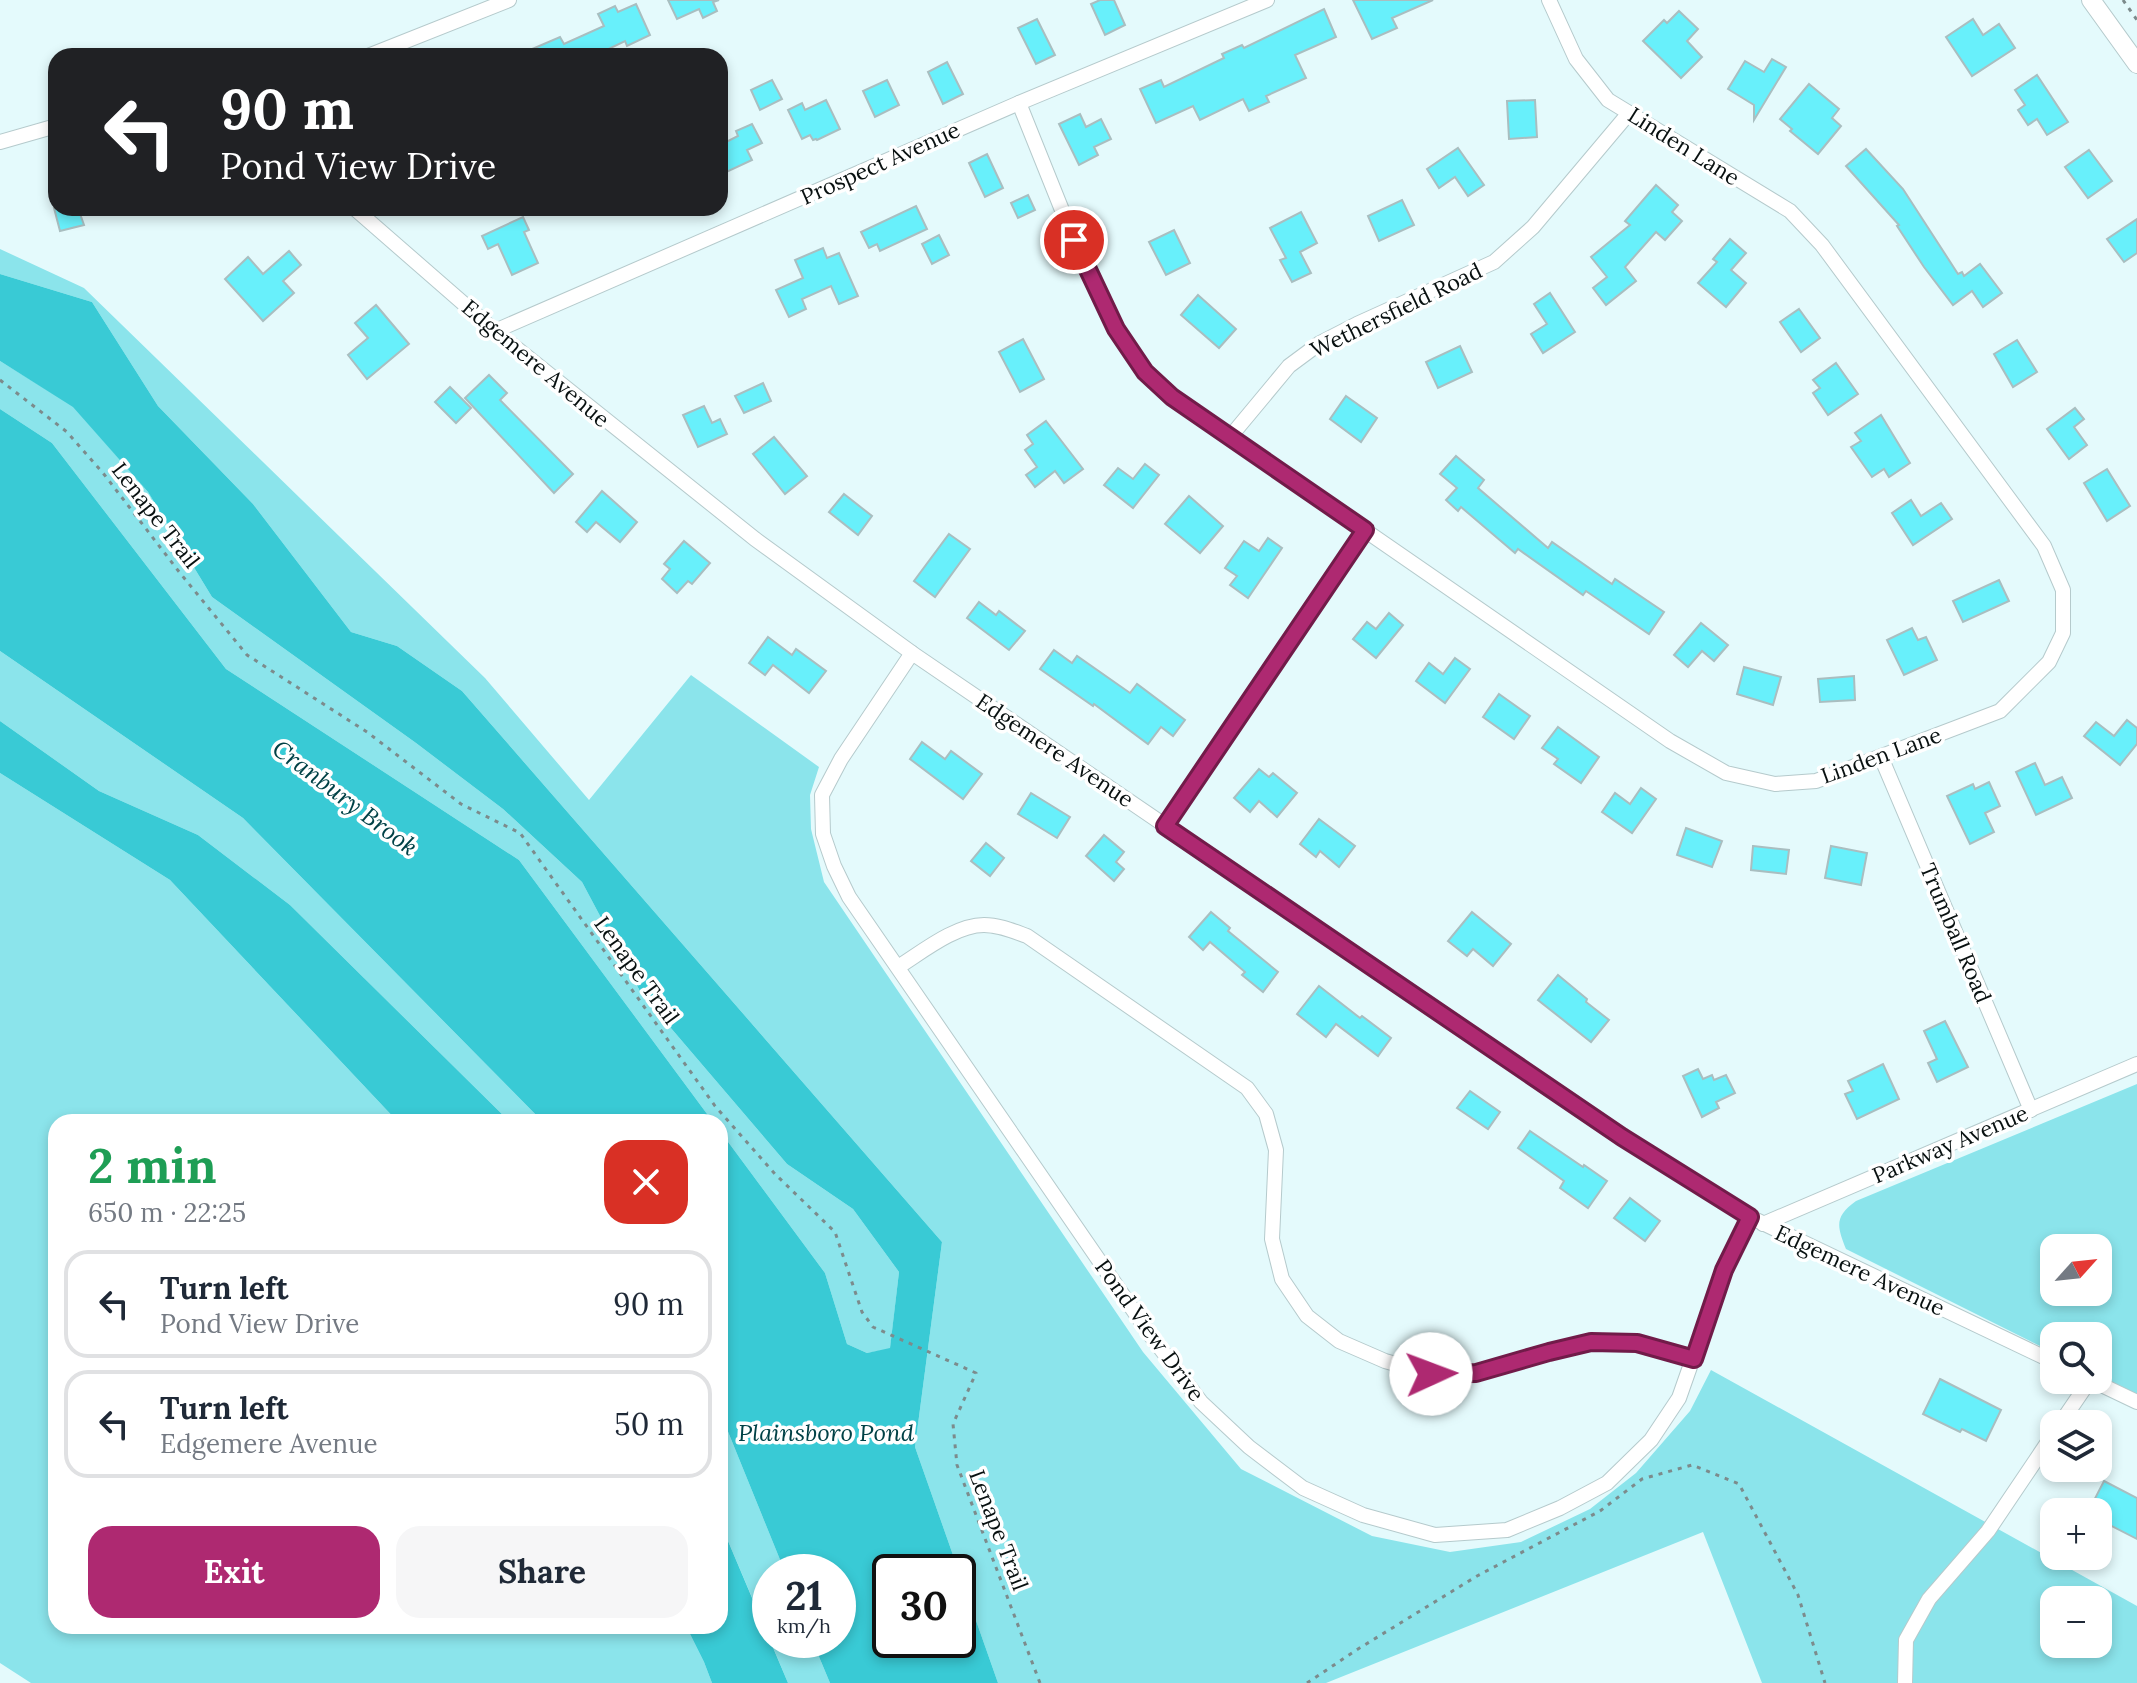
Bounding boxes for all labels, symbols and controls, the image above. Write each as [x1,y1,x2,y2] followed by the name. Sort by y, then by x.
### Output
[220,73,354,144] text: 90 m
[88,80,192,184] icon: left
[1623,101,1745,191] street label: Linden Lane
[796,115,964,211] street label: Prospect Avenue
[220,143,496,189] text: Pond View Drive
[1040,206,1108,274] pin
[1052,218,1096,262] icon: arrive
[1305,256,1487,364] street label: Wethersfield Road
[456,293,616,433] street label: Edgemere Avenue
[106,456,206,574] street label: Lenape Trail
[971,687,1139,813] street label: Edgemere Avenue
[1817,720,1945,790] street label: Linden Lane
[266,733,424,862] water label: Cranbury Brook
[1914,859,1998,1007] street label: Trumball Road
[588,910,686,1030] street label: Lenape Trail
[1868,1099,2032,1189] street label: Parkway Avenue
[88,1135,217,1196] text: 2 min
[604,1140,688,1224] button: close
[88,1196,246,1229] text: 650 m · 22:25
[1771,1218,1949,1322] street label: Edgemere Avenue
[2040,1234,2112,1306] north arrow
[2040,1234,2112,1658] map controls
[1089,1254,1211,1407] street label: Pond View Drive
[160,1269,288,1307] text: Turn left
[92,1282,136,1326] icon: left
[613,1285,684,1323] text: 90 m
[160,1307,359,1340] text: Pond View Drive
[2040,1322,2112,1394] button: search
[1389,1332,1473,1416] position arrow
[160,1389,288,1427] text: Turn left
[92,1402,136,1446] icon: left
[614,1405,684,1443] text: 50 m
[2040,1410,2112,1482] button: layers
[738,1417,915,1448] water label: Plainsboro Pond
[160,1427,378,1460] text: Edgemere Avenue
[963,1466,1035,1594] street label: Lenape Trail
[2040,1498,2112,1570] button: +
[88,1526,380,1618] button: Exit
[396,1526,688,1618] button: Share
[872,1554,976,1658] speed limit sign: 30
[785,1570,823,1621] text: 21
[2040,1586,2112,1658] button: −
[777,1613,831,1638] text: km/h

